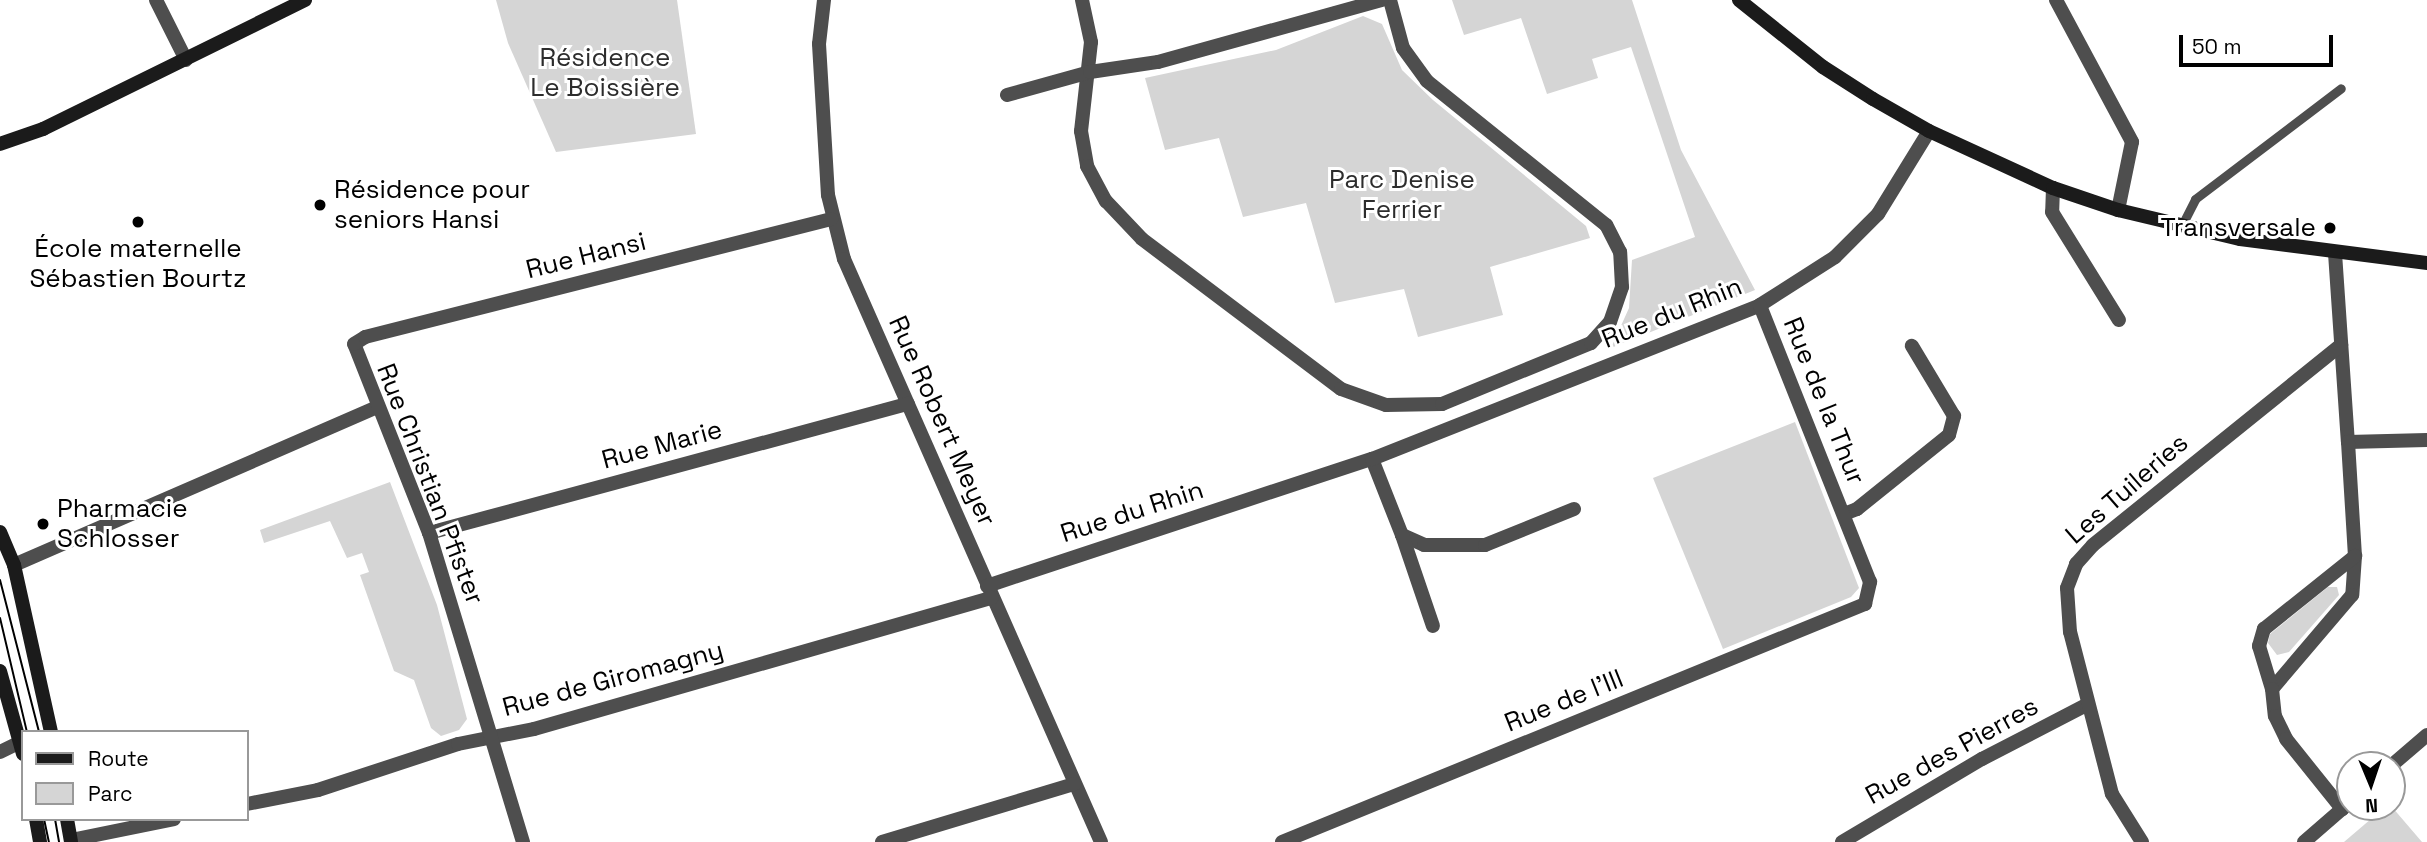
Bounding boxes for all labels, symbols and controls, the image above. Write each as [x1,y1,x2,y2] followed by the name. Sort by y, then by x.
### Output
[2182,21,2336,65] scale bar
[2192,33,2242,60] text: 50 m
[530,42,680,104] park label: Résidence Le Boissière
[1329,164,1475,226] park label: Parc Denise Ferrier
[334,174,530,235] place label: Résidence pour seniors Hansi
[312,197,328,213] marker: Résidence pour seniors Hansi
[2160,212,2316,244] place label: Transversale
[130,214,146,230] marker: École maternelle Sébastien Bourtz
[2322,220,2338,236] marker: Transversale
[523,226,649,286] street label: Rue Hansi
[29,233,247,294] place label: École maternelle Sébastien Bourtz
[1597,271,1747,355] street label: Rue du Rhin
[882,311,1002,531] street label: Rue Robert Meyer
[1776,313,1872,489] street label: Rue de la Thur
[370,359,490,609] street label: Rue Christian Pfister
[598,414,726,476] street label: Rue Marie
[2059,427,2195,551] street label: Les Tuileries
[1057,474,1207,550] street label: Rue du Rhin
[57,493,188,554] place label: Pharmacie Schlosser
[35,516,51,532] marker: Pharmacie Schlosser
[499,634,727,724] street label: Rue de Giromagny
[1500,663,1628,739] street label: Rue de l'Ill
[1860,691,2044,811] street label: Rue des Pierres
[21,730,248,821] legend
[88,745,149,772] text: Route
[2336,751,2406,821] north arrow
[88,780,133,807] text: Parc
[2365,793,2378,818] text: N

